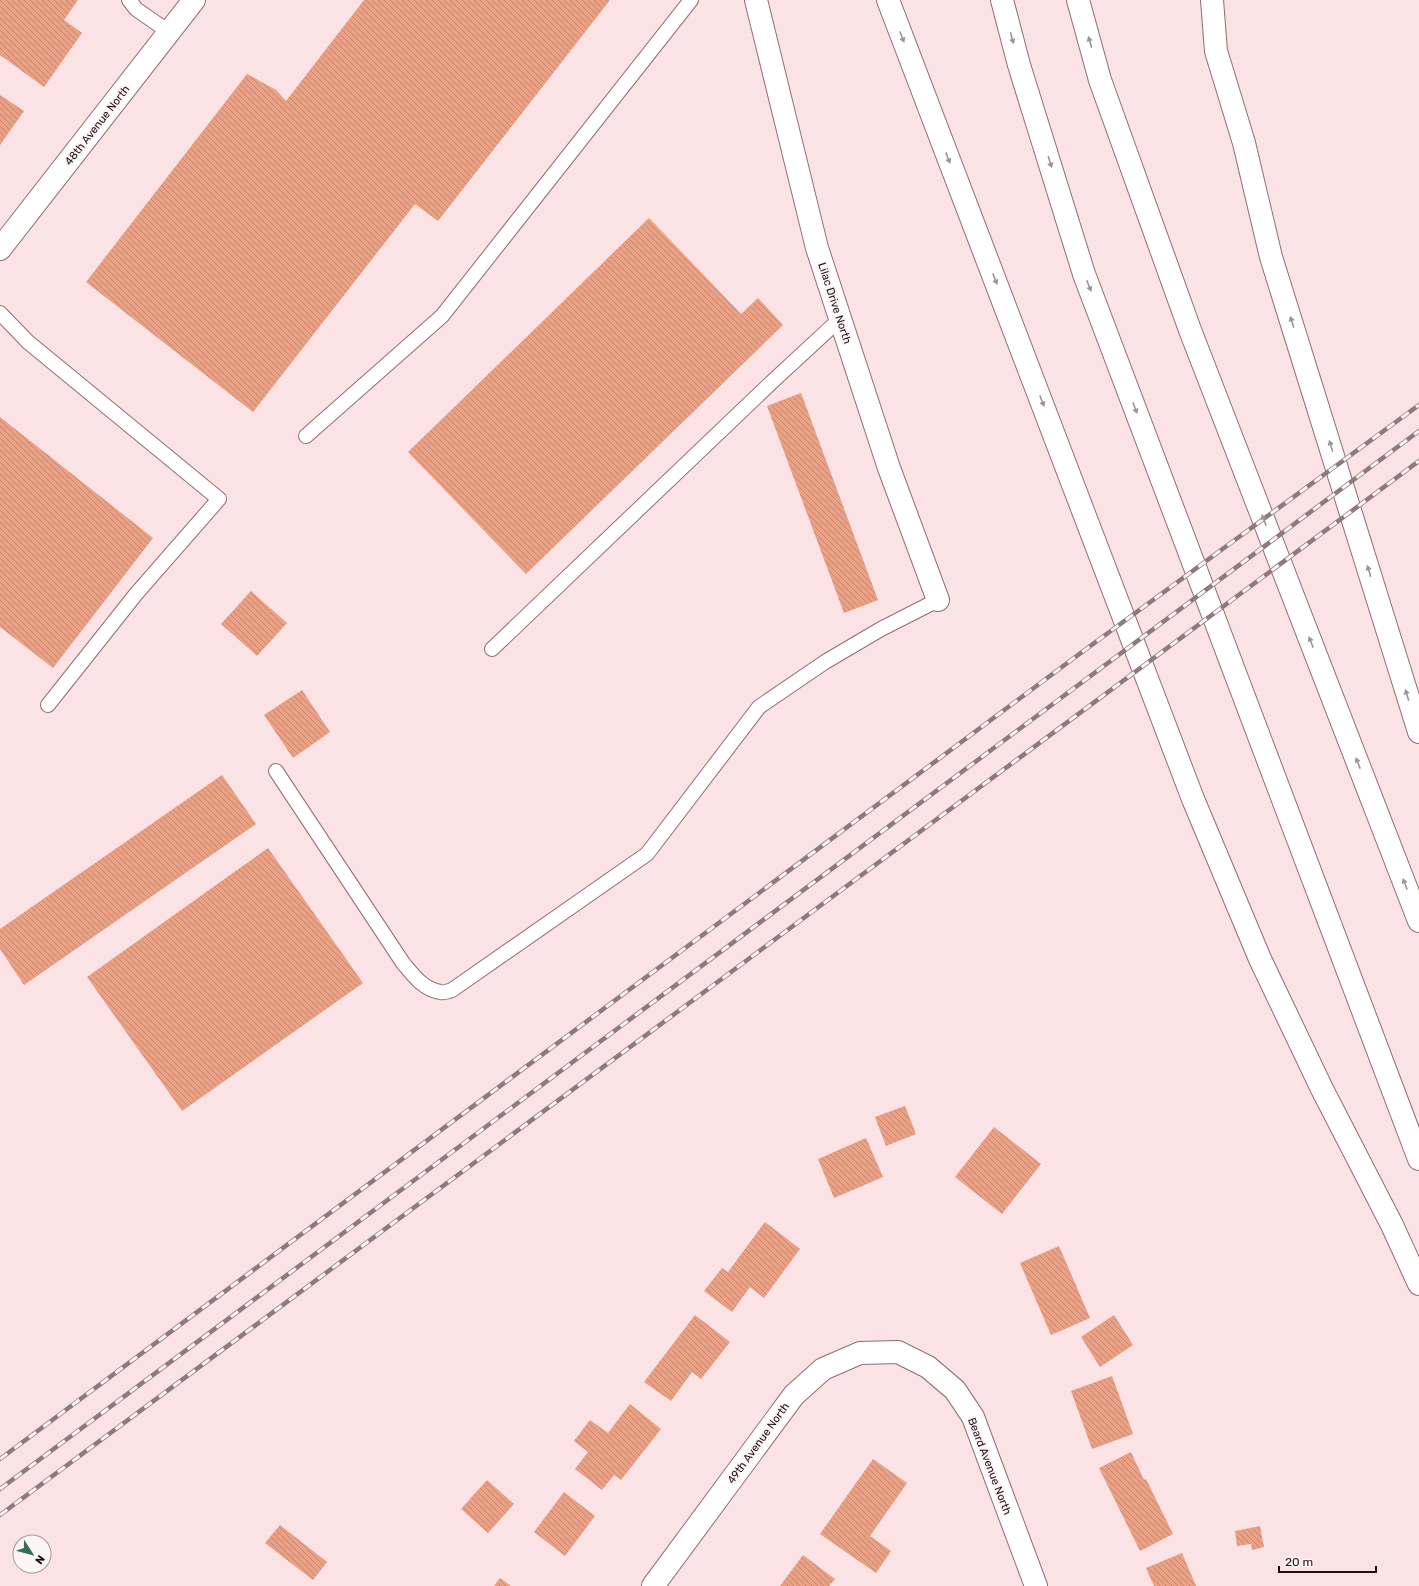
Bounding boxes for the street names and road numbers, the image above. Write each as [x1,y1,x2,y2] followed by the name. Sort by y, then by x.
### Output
[62,83,133,168] street label: 48th Avenue North
[815,261,854,345] street label: Lilac Drive North
[725,1400,792,1486] street label: 49th Avenue North
[965,1416,1014,1517] street label: Beard Avenue North

